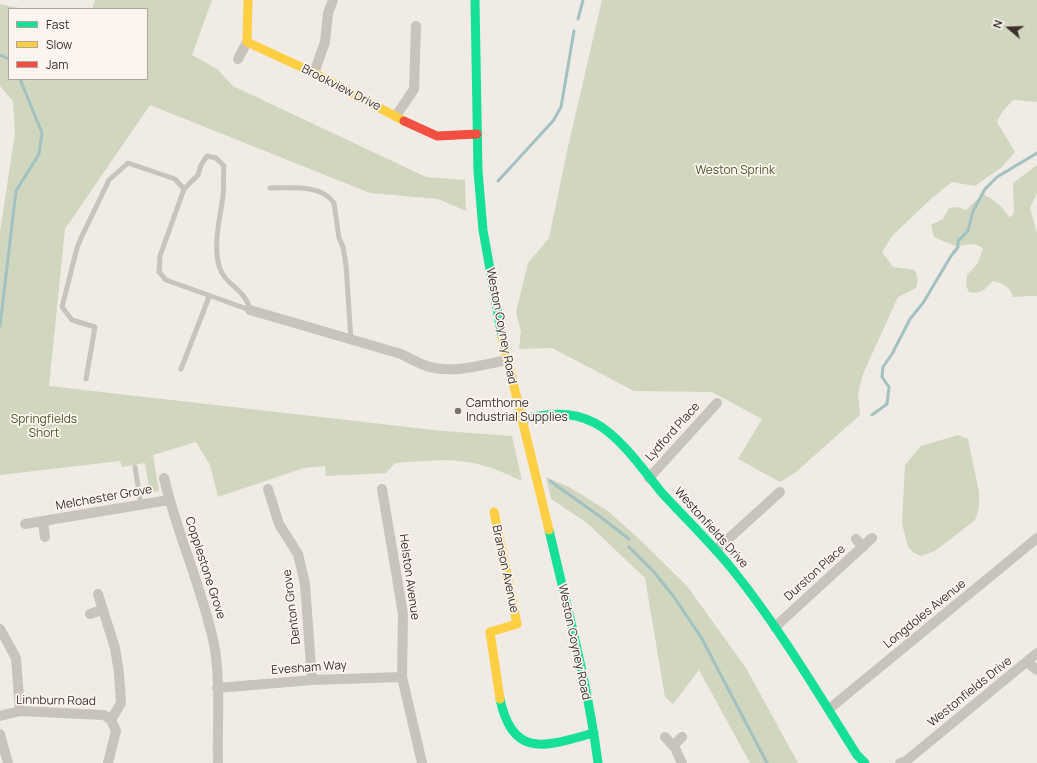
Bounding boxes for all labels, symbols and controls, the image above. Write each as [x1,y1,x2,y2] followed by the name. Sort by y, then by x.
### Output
[8,8,148,80] legend
[989,8,1029,48] north arrow
[46,16,70,33] text: Fast
[989,18,1006,30] text: N
[46,36,72,53] text: Slow
[46,56,68,73] text: Jam
[299,62,383,114] street label: Brookview Drive
[695,164,775,178] park label: Weston Sprink
[483,267,519,385] street label: Weston Coyney Road
[466,397,568,425] place label: Camthorne Industrial Supplies
[643,400,703,464] street label: Lydford Place
[453,406,463,416] marker: Camthorne Industrial Supplies
[11,413,77,441] park label: Springfields Short
[55,482,153,514] street label: Melchester Grove
[671,485,751,571] street label: Westonfields Drive
[182,515,228,621] street label: Copplestone Grove
[489,524,521,614] street label: Branson Avenue
[396,533,422,621] street label: Helston Avenue
[782,542,848,604] street label: Durston Place
[280,569,304,645] street label: Denton Grove
[881,577,969,651] street label: Longdoles Avenue
[555,583,593,701] street label: Weston Coyney Road
[925,654,1015,730] street label: Westonfields Drive
[271,658,347,678] street label: Evesham Way
[16,693,96,709] street label: Linnburn Road

